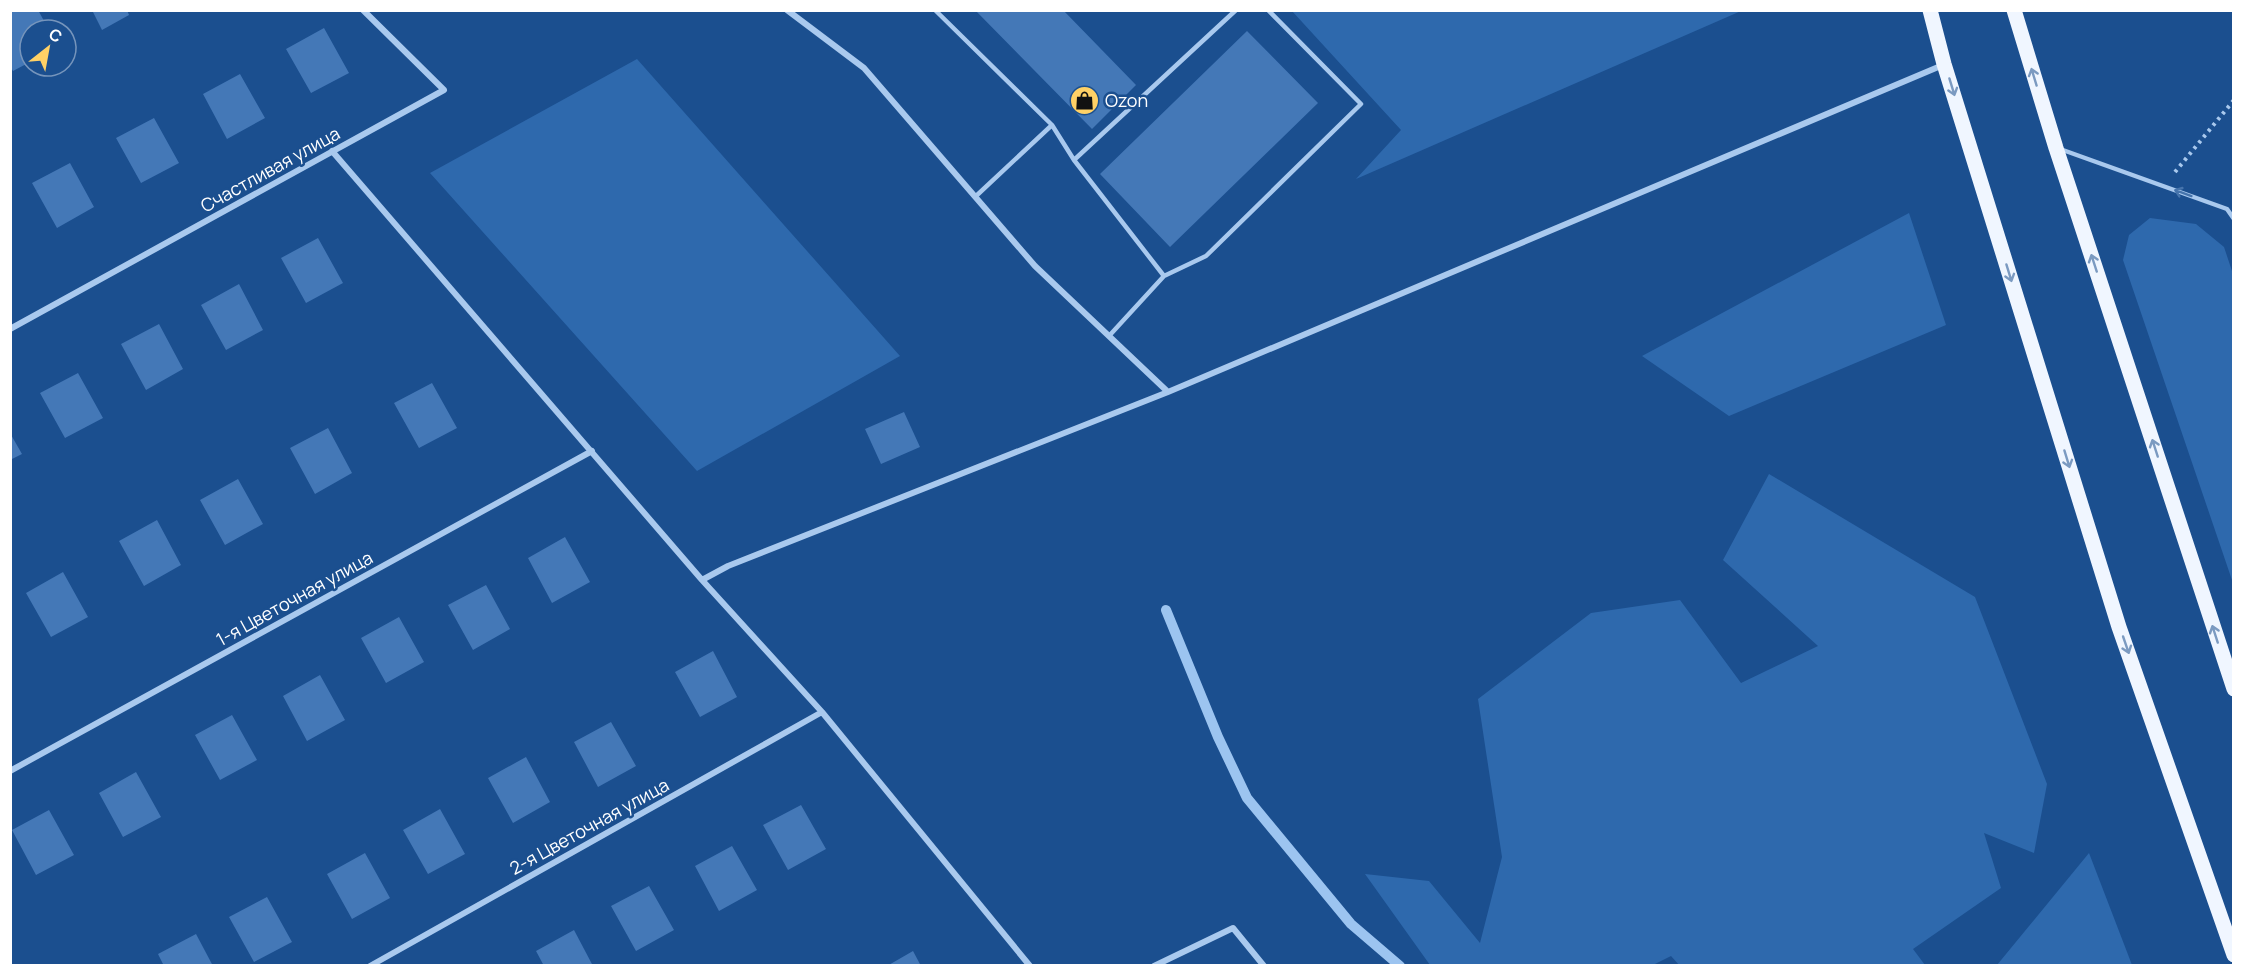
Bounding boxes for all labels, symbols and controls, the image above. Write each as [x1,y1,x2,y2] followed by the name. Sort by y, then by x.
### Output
[18,18,78,78] north arrow
[45,23,67,48] text: С
[2028,68,2039,87] one-way arrow
[1947,77,1958,96] one-way arrow
[1068,84,1100,116] shop icon: Ozon
[1105,88,1148,112] place label: Ozon
[196,121,344,217] street label: Счастливая улица
[2174,187,2193,198] one-way arrow
[2088,254,2099,273] one-way arrow
[2005,263,2016,282] one-way arrow
[2148,439,2159,458] one-way arrow
[2062,449,2073,468] one-way arrow
[211,545,377,651] street label: 1-я Цветочная улица
[2209,625,2220,644] one-way arrow
[2121,635,2132,654] one-way arrow
[505,772,673,880] street label: 2-я Цветочная улица

